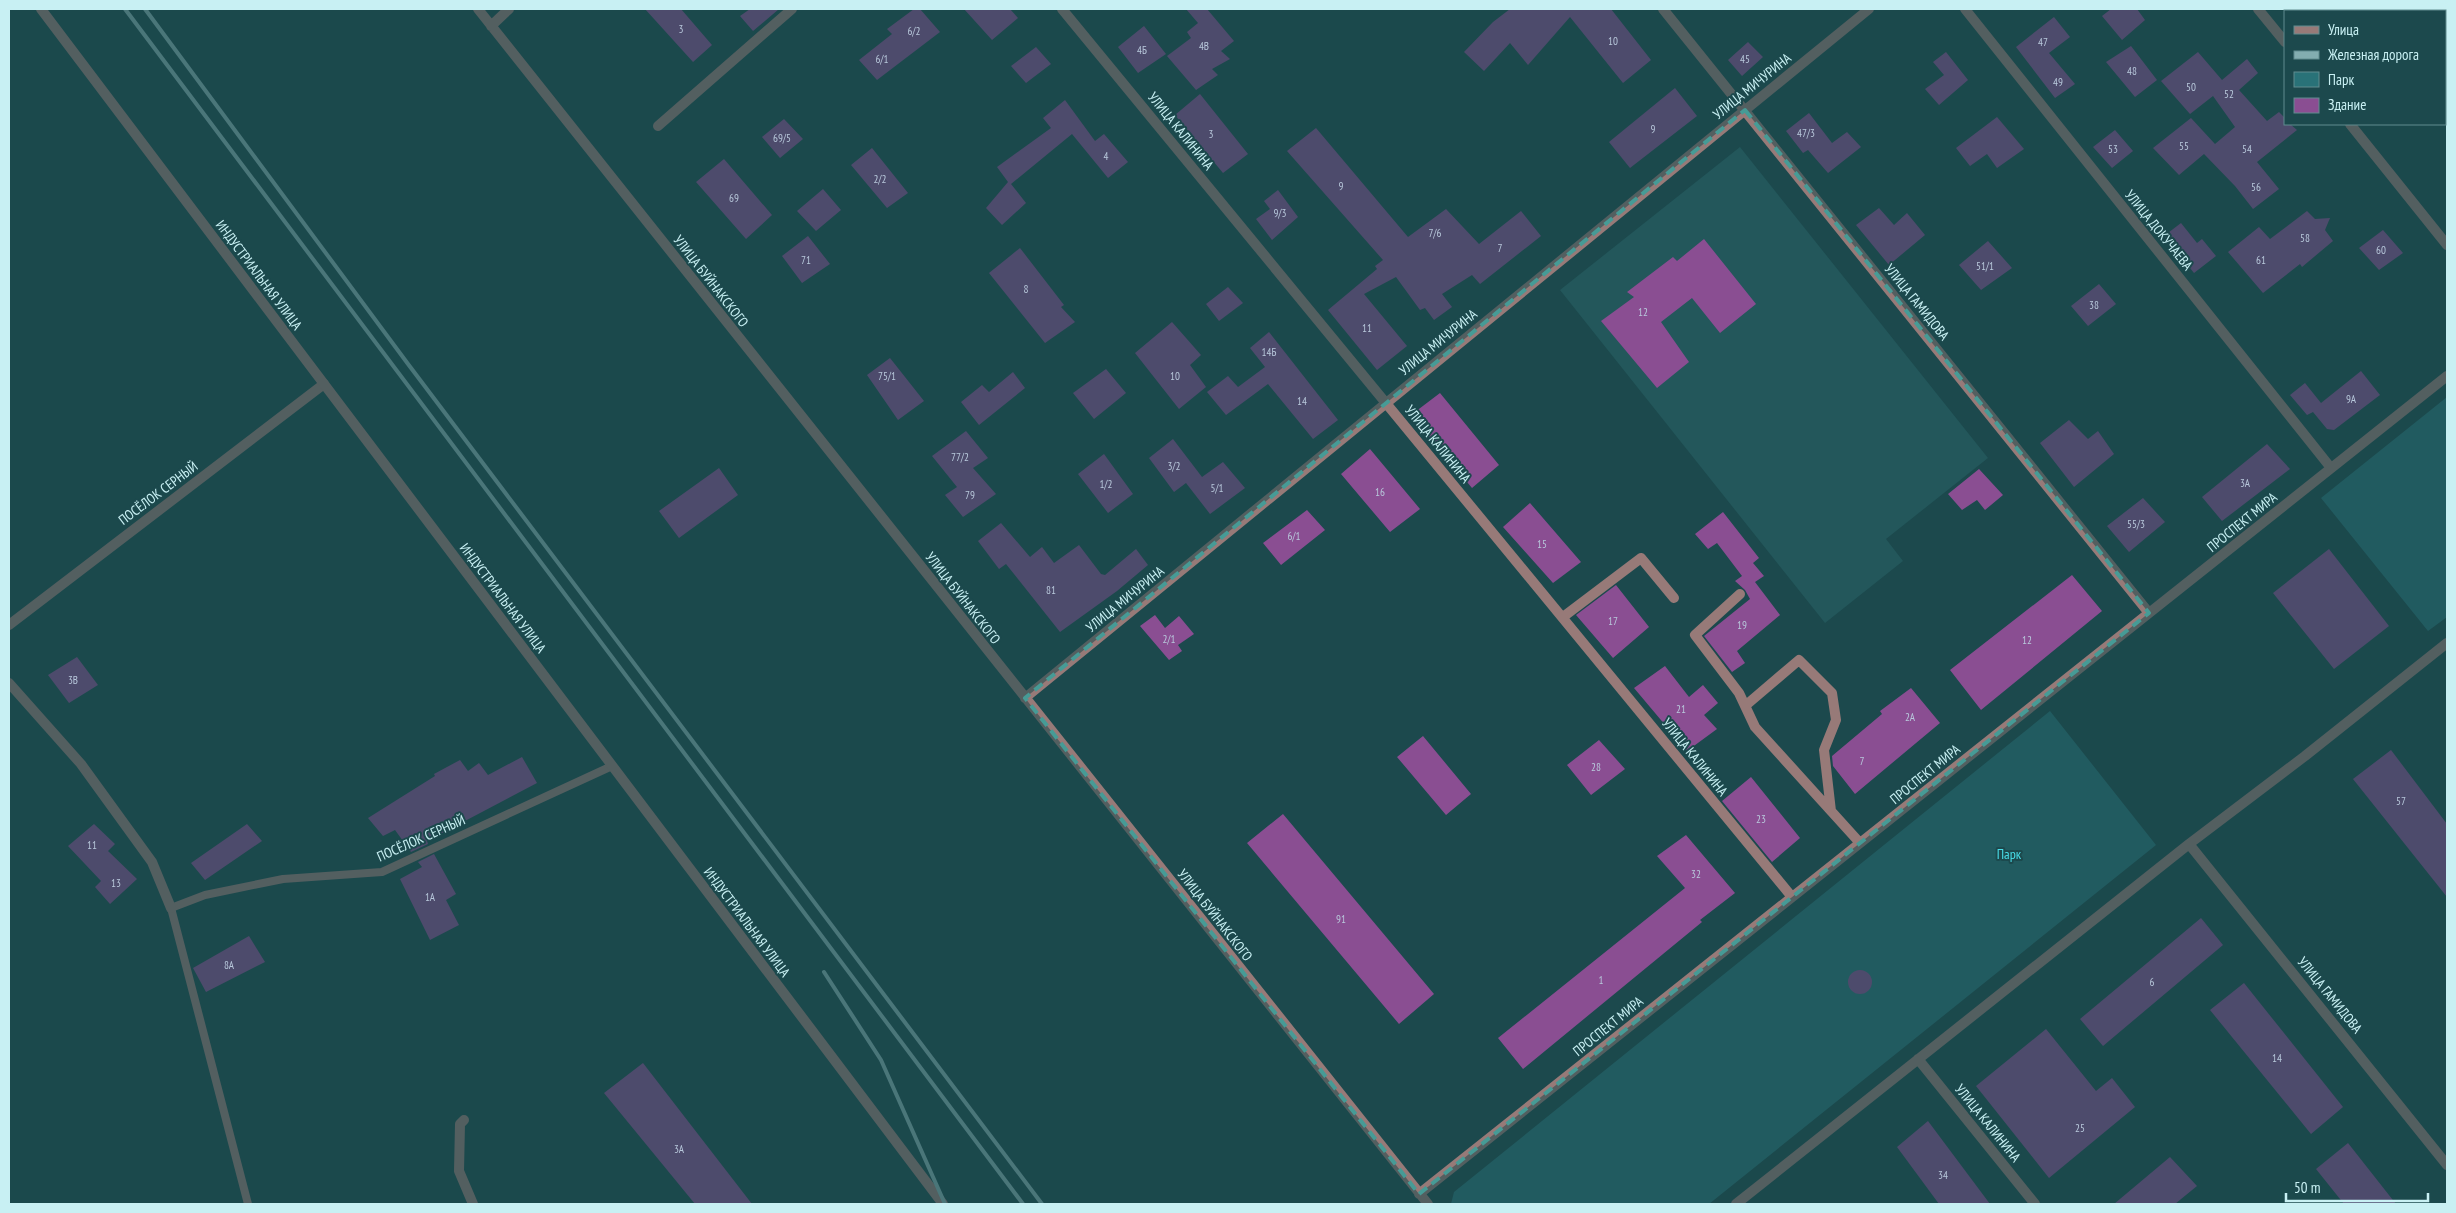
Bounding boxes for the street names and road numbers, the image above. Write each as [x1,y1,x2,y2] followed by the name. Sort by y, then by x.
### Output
[1709,49,1795,123] street label: УЛИЦА МИЧУРИНА
[1144,88,1218,174] street label: УЛИЦА КАЛИНИНА
[2121,186,2197,274] street label: УЛИЦА ДОКУЧАЕВА
[212,217,306,334] street label: ИНДУСТРИАЛЬНАЯ УЛИЦА
[669,231,753,331] street label: УЛИЦА БУЙНАКСКОГО
[1881,260,1954,344] street label: УЛИЦА ГАМИДОВА
[1395,305,1481,379] street label: УЛИЦА МИЧУРИНА
[1401,401,1475,487] street label: УЛИЦА КАЛИНИНА
[115,457,201,529] street label: ПОСЁЛОК СЕРНЫЙ
[2203,488,2281,556] street label: ПРОСПЕКТ МИРА
[456,540,550,657] street label: ИНДУСТРИАЛЬНАЯ УЛИЦА
[921,548,1005,648] street label: УЛИЦА БУЙНАКСКОГО
[1082,562,1168,636] street label: УЛИЦА МИЧУРИНА
[1658,714,1732,800] street label: УЛИЦА КАЛИНИНА
[1886,740,1964,808] street label: ПРОСПЕКТ МИРА
[374,811,468,865] street label: ПОСЁЛОК СЕРНЫЙ
[700,864,794,981] street label: ИНДУСТРИАЛЬНАЯ УЛИЦА
[1173,865,1257,965] street label: УЛИЦА БУЙНАКСКОГО
[2294,953,2367,1037] street label: УЛИЦА ГАМИДОВА
[1569,992,1647,1060] street label: ПРОСПЕКТ МИРА
[1951,1080,2025,1166] street label: УЛИЦА КАЛИНИНА

